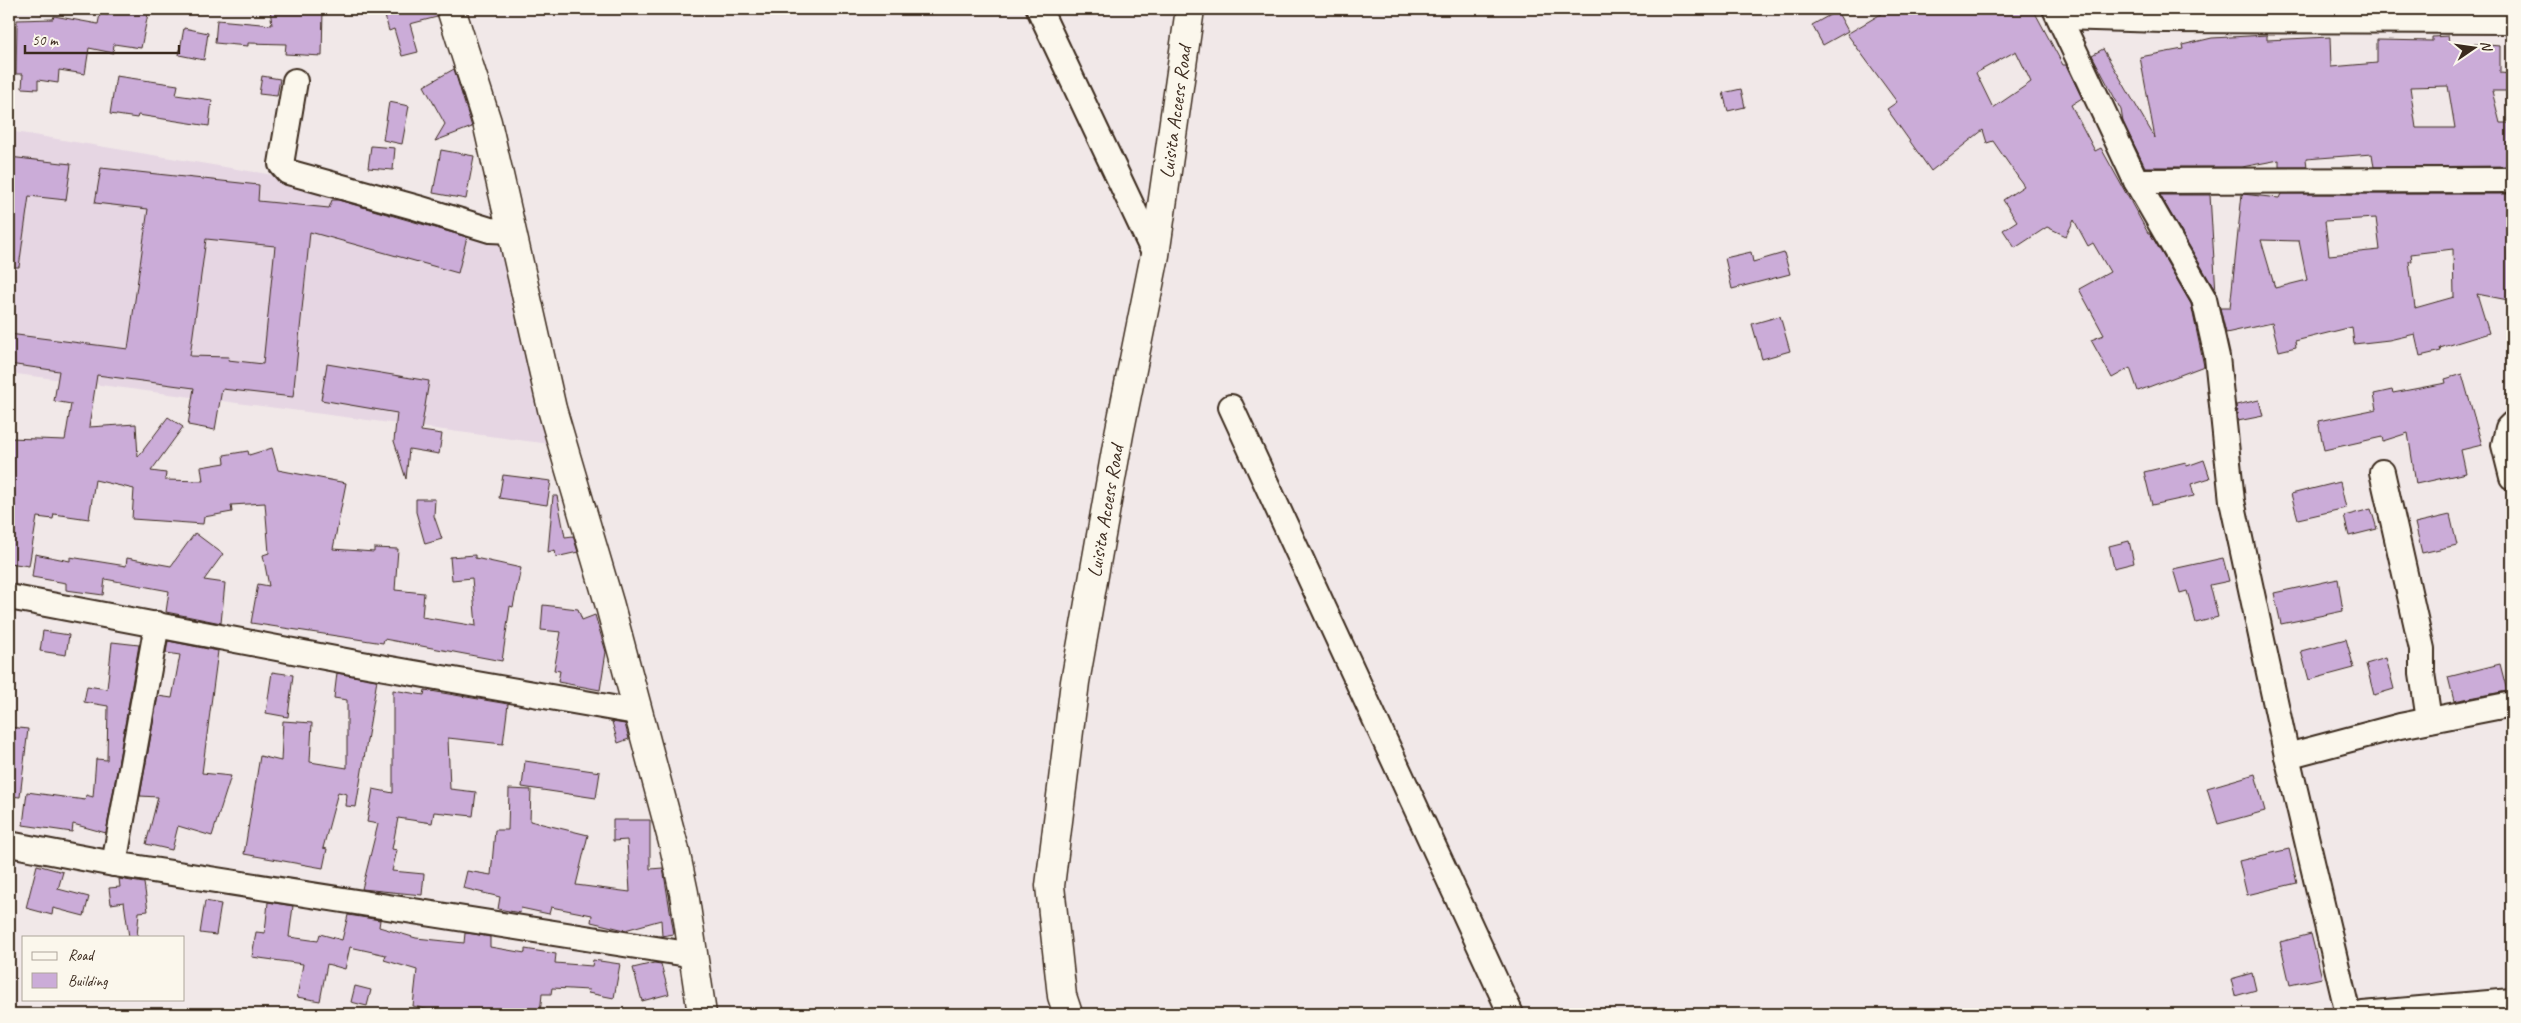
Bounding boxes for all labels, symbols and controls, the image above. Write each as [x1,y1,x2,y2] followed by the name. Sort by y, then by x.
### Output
[25,22,179,54] scale bar
[2448,22,2498,72] north arrow
[32,31,59,50] text: 50 m
[2477,39,2496,54] text: N
[1154,41,1198,180] street label: Luisita Access Road
[1082,440,1130,579] street label: Luisita Access Road
[22,936,185,1000] legend
[68,946,95,965] text: Road
[68,972,108,991] text: Building

